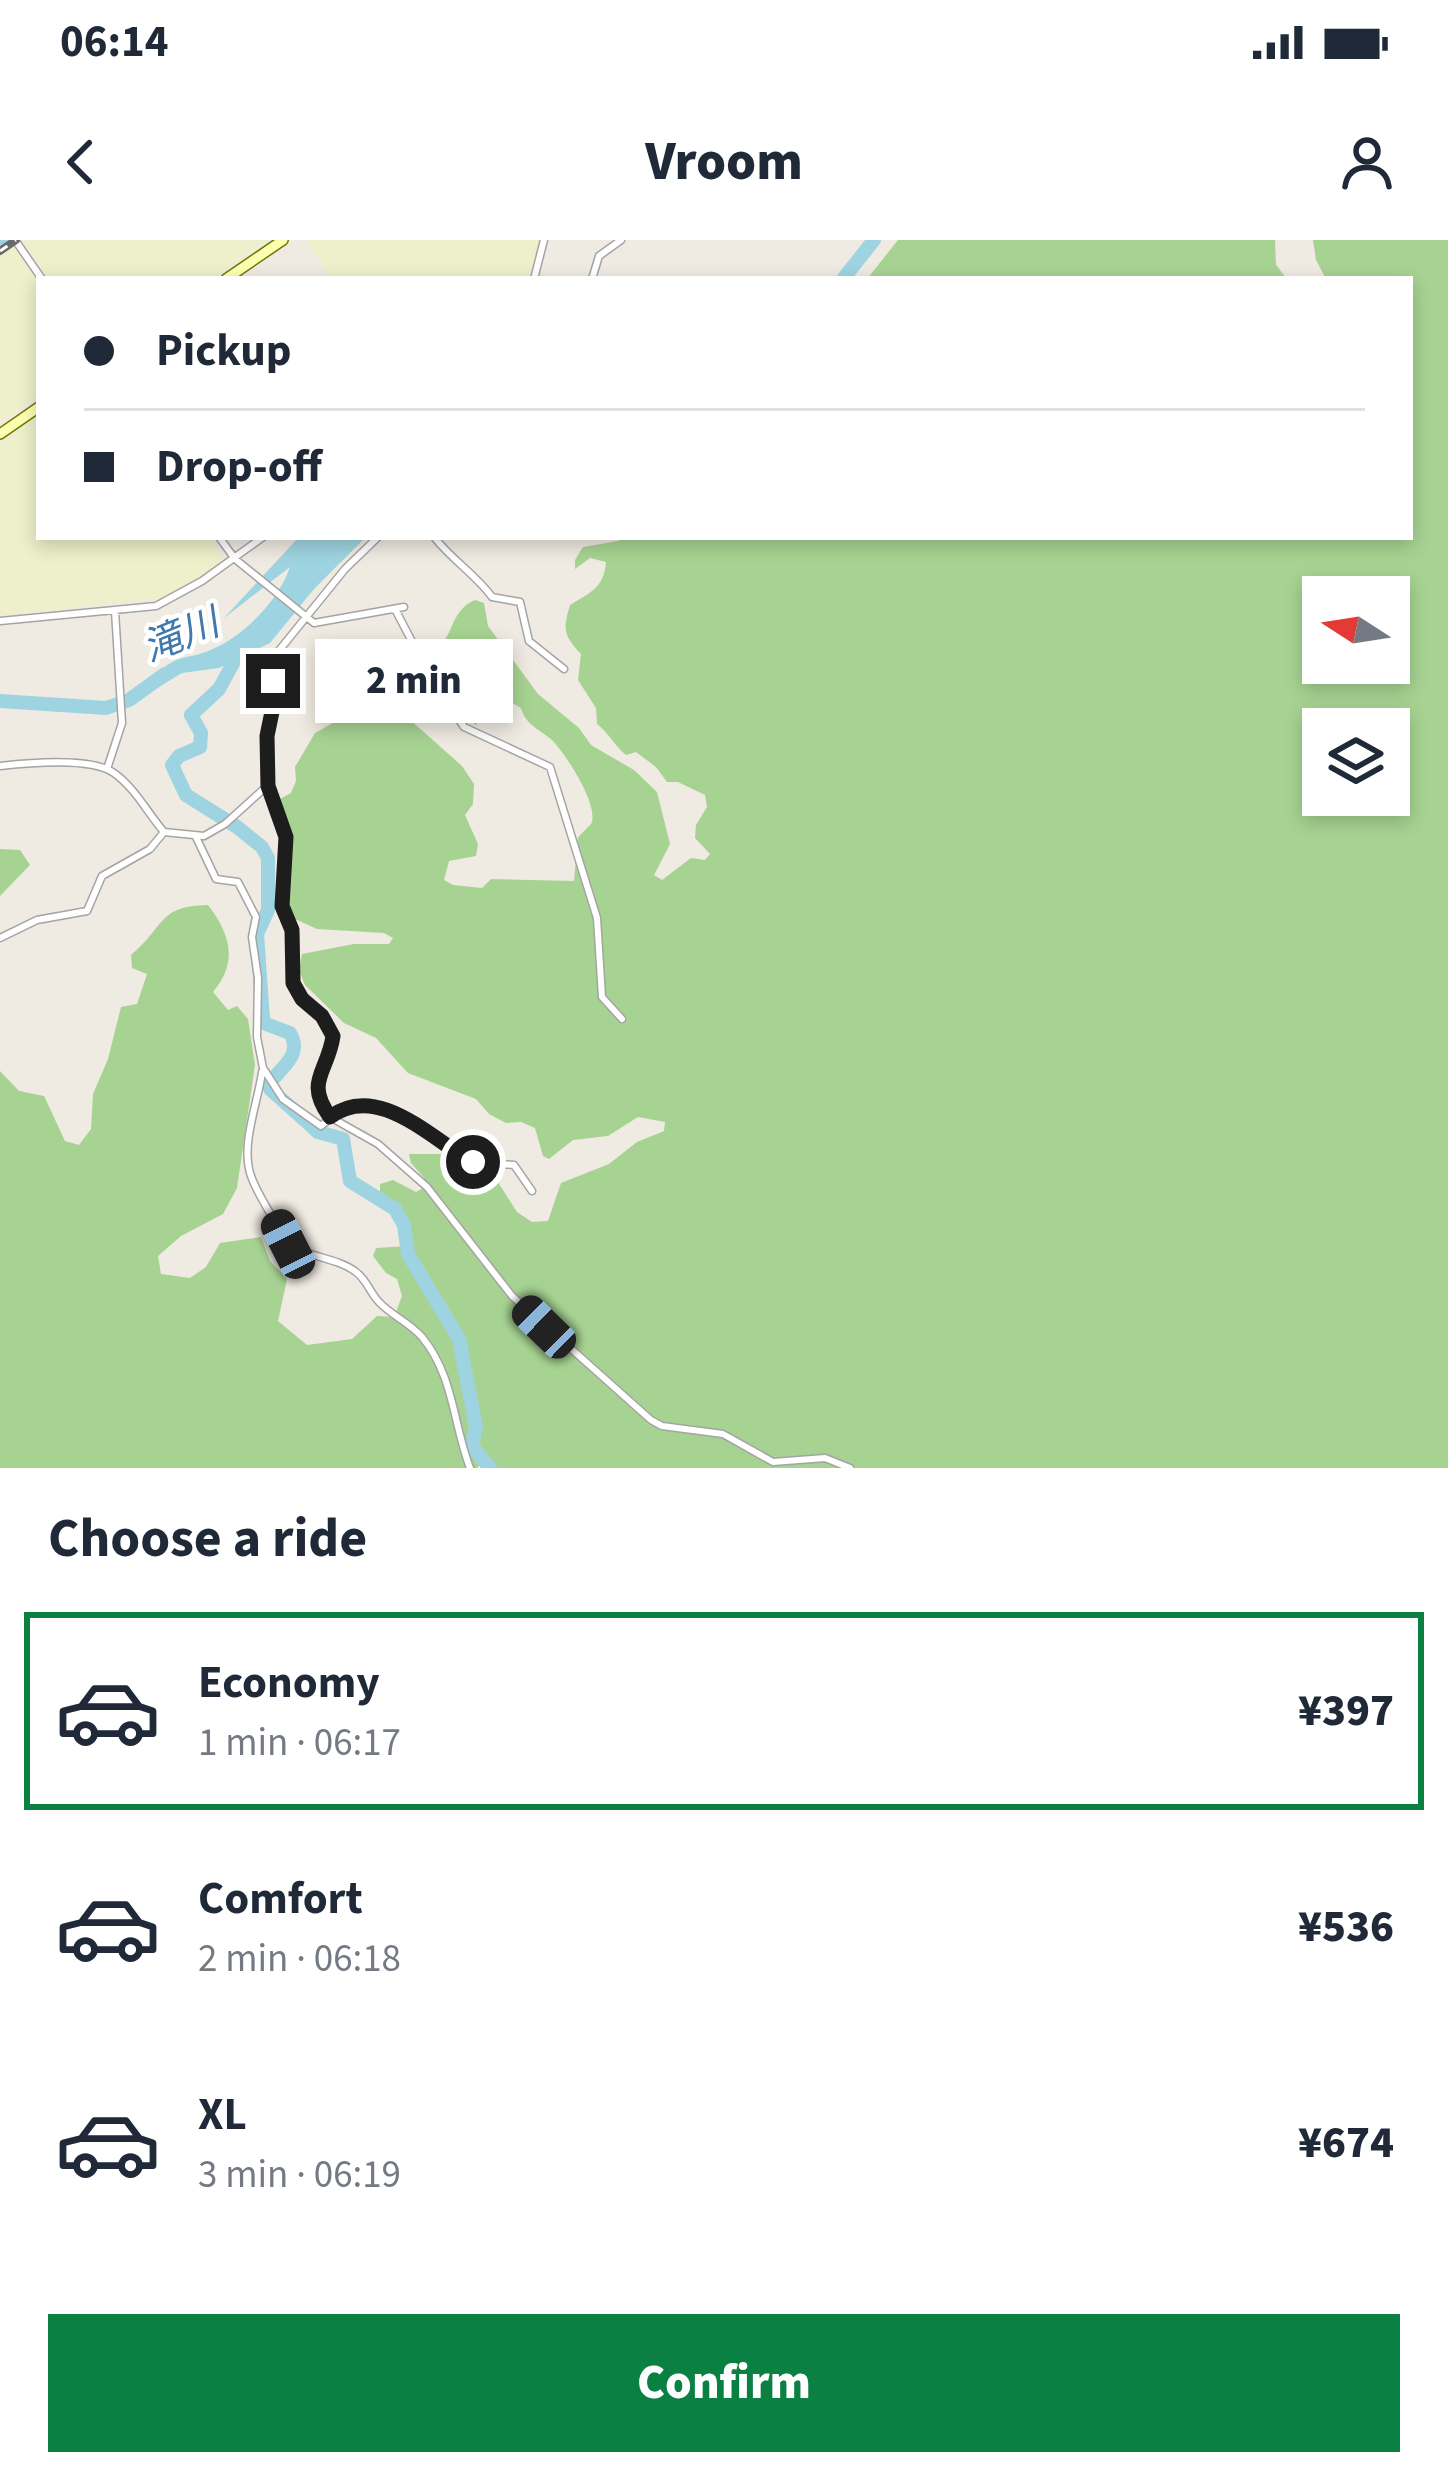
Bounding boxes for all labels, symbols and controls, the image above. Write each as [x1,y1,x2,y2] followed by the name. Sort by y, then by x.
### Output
[60,10,169,74] text: 06:14
[645,124,803,201] text: Vroom
[48,129,114,195] icon: back
[1334,129,1400,195] icon: person
[156,319,292,383] text: Pickup
[156,435,322,499] text: Drop-off
[1302,576,1410,684] north arrow
[1302,576,1410,816] map controls
[134,594,231,677] water label: 滝川
[315,639,513,723] callout: 2 min
[366,653,462,709] text: 2 min
[246,654,300,708] route end
[1302,708,1410,816] button: layers
[446,1135,500,1189] route start
[256,1204,320,1284] car
[506,1289,582,1365] car
[48,1501,367,1578] text: Choose a ride
[198,1651,380,1715] text: Economy
[54,1657,162,1765] icon: car
[1298,1679,1394,1743] text: ¥397
[198,1715,401,1771] text: 1 min · 06:17
[198,1867,363,1931] text: Comfort
[54,1873,162,1981] icon: car
[1298,1895,1394,1959] text: ¥536
[198,1931,401,1987] text: 2 min · 06:18
[198,2083,247,2147] text: XL
[54,2089,162,2197] icon: car
[1298,2111,1394,2175] text: ¥674
[198,2147,401,2203] text: 3 min · 06:19
[48,2314,1400,2452] button: Confirm

